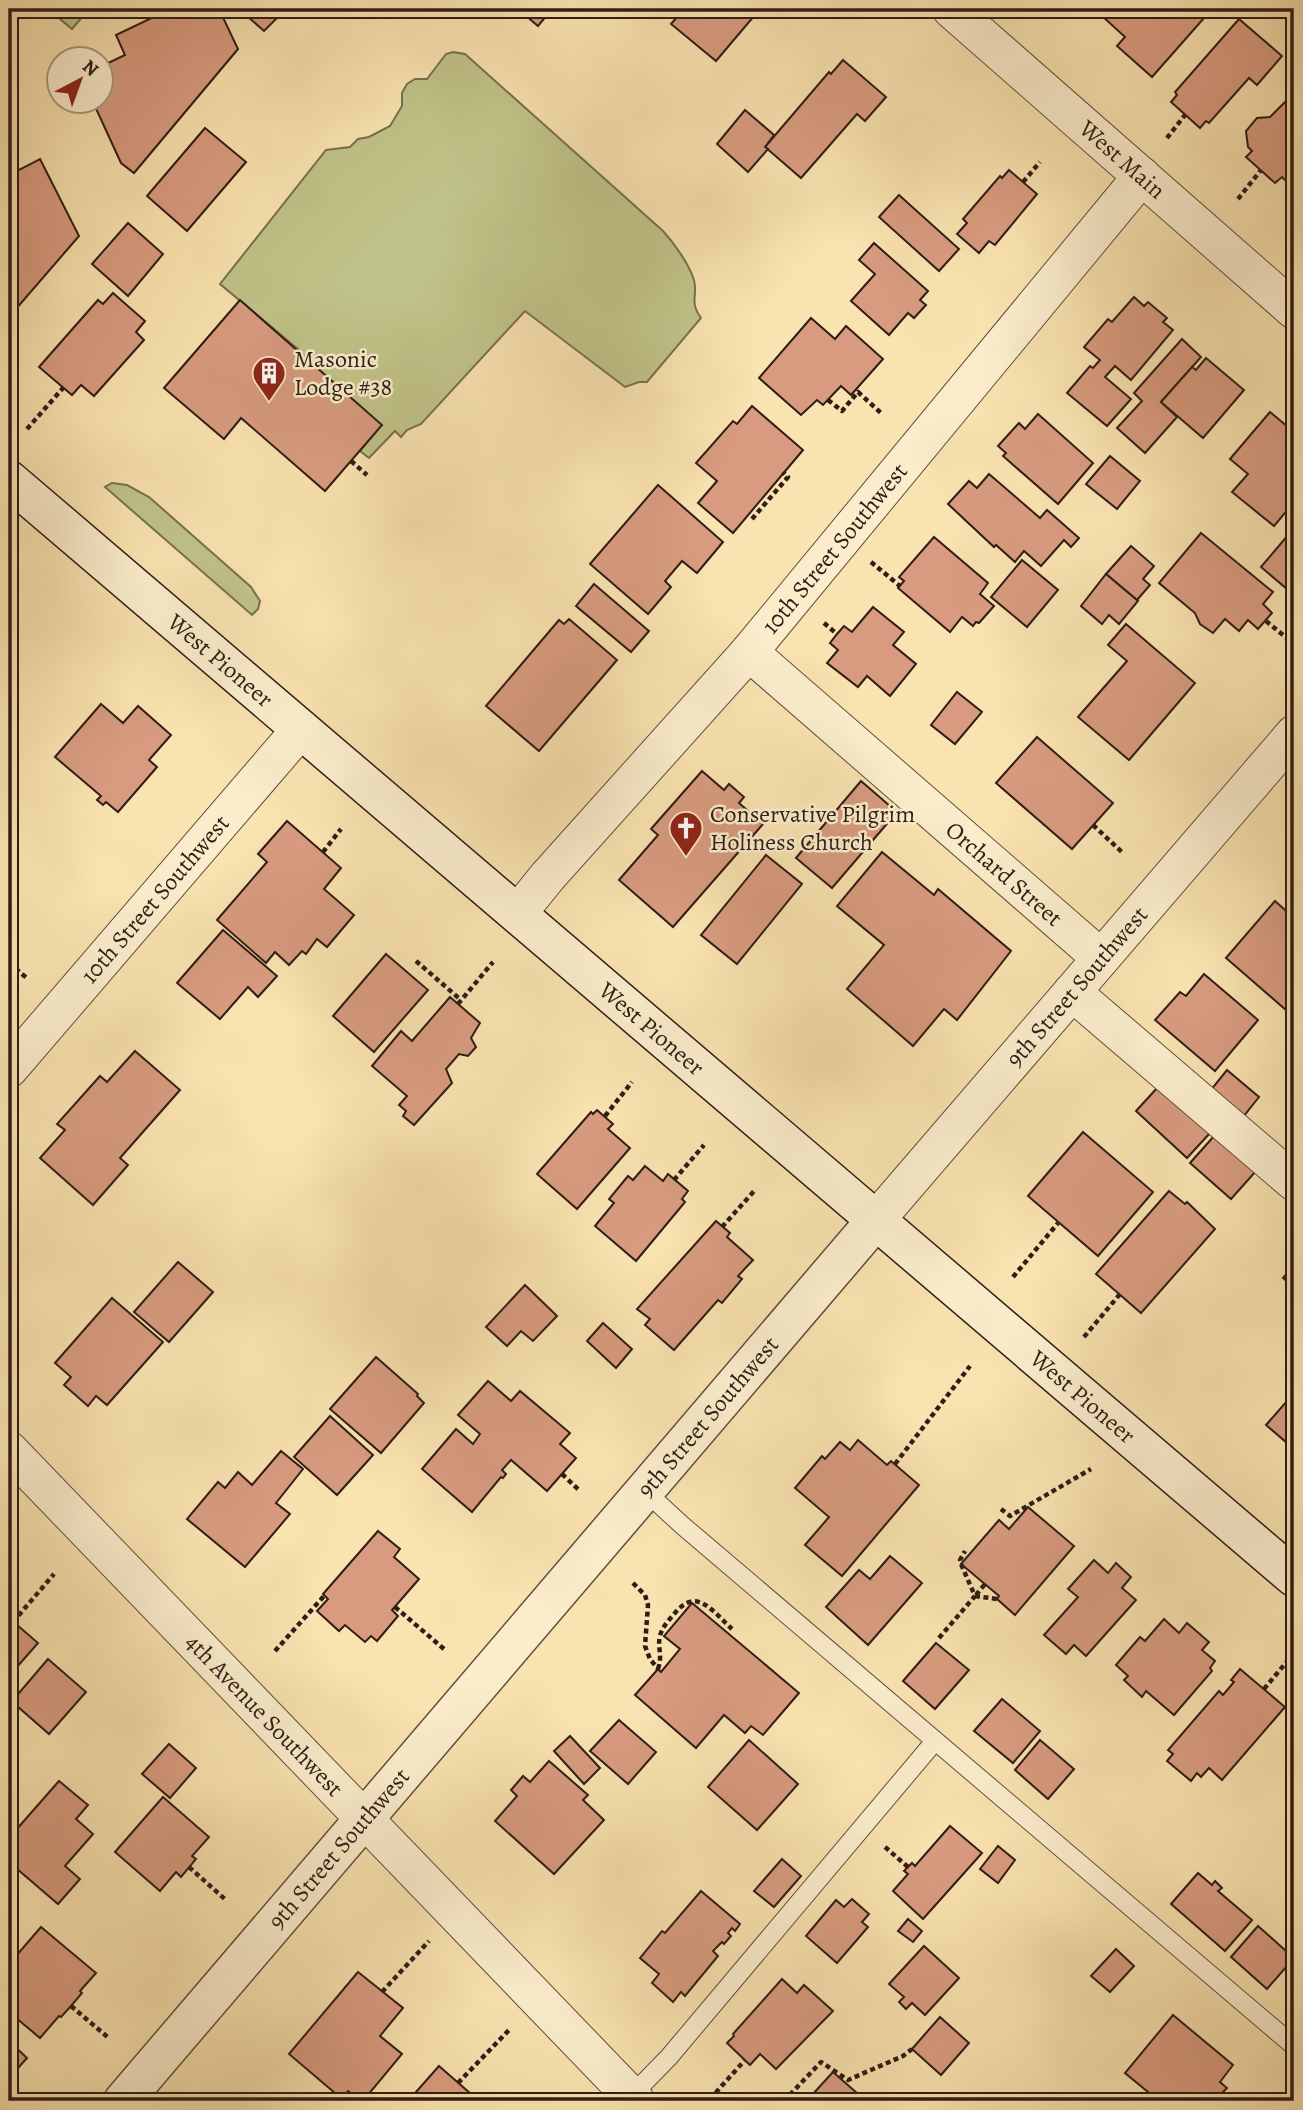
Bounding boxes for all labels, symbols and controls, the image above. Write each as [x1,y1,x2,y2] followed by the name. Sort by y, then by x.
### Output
[46,46,116,116] north arrow
[77,54,104,82] text: N
[1072,112,1172,206] street label: West Main
[294,343,392,403] place label: Masonic Lodge #38
[250,354,288,403] building icon: Masonic Lodge #38
[755,456,915,641] street label: 10th Street Southwest
[160,606,280,715] street label: West Pioneer
[710,798,915,858] place label: Conservative Pilgrim Holiness Church
[74,808,236,990] street label: 10th Street Southwest
[667,809,705,858] church icon: Conservative Pilgrim Holiness Church
[939,814,1070,934] street label: Orchard Street
[999,899,1155,1074] street label: 9th Street Southwest
[591,974,711,1083] street label: West Pioneer
[630,1329,786,1504] street label: 9th Street Southwest
[1023,1342,1142,1451] street label: West Pioneer
[178,1627,350,1804] street label: 4th Avenue Southwest
[261,1761,417,1936] street label: 9th Street Southwest

